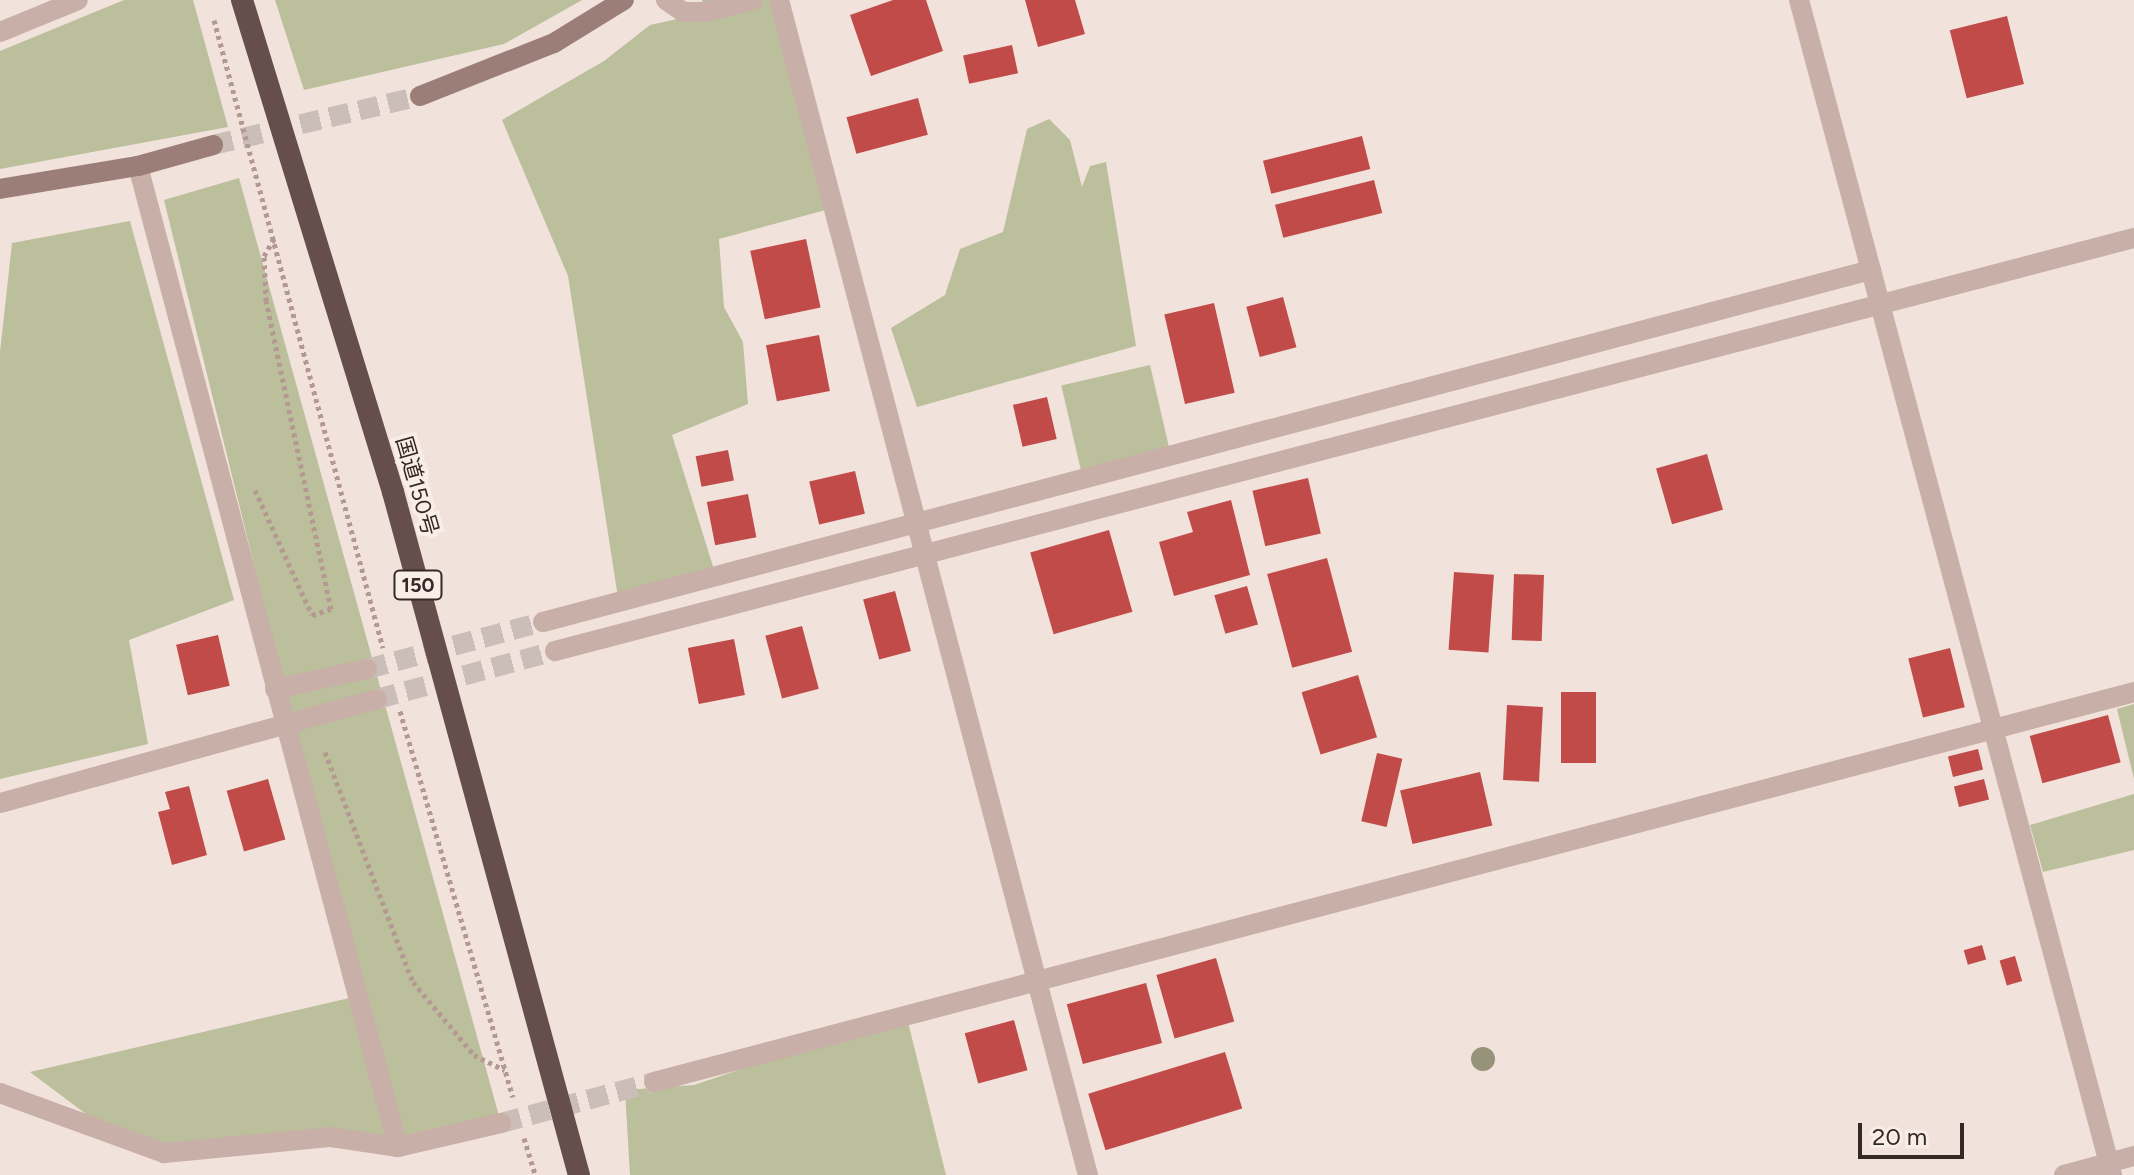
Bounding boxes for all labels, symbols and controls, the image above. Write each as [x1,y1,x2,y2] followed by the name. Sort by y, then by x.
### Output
[390,433,444,539] street label: 国道150号
[392,569,444,601] road number: 150
[1862,1107,1968,1157] scale bar
[1872,1122,1927,1151] text: 20 m

